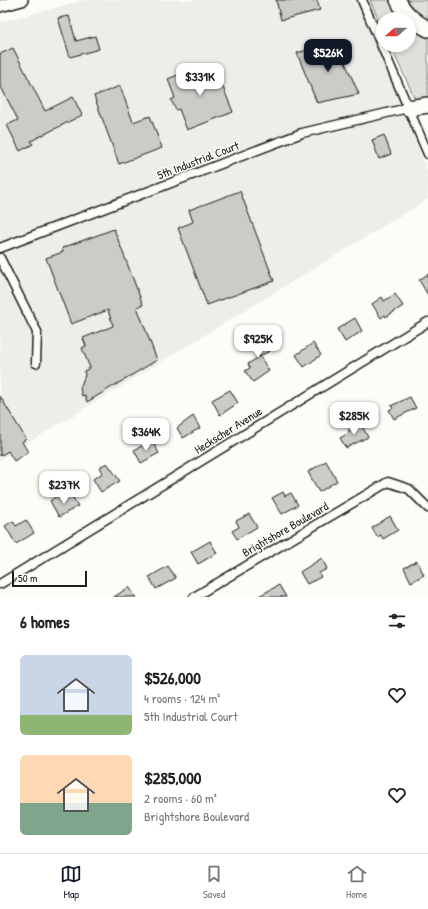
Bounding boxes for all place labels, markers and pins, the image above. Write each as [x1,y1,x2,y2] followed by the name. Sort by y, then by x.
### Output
[300,39,356,73] pin: $526K
[172,63,228,97] pin: $331K
[230,325,286,359] pin: $925K
[326,402,382,436] pin: $285K
[118,418,174,452] pin: $364K
[36,471,92,505] pin: $237K

